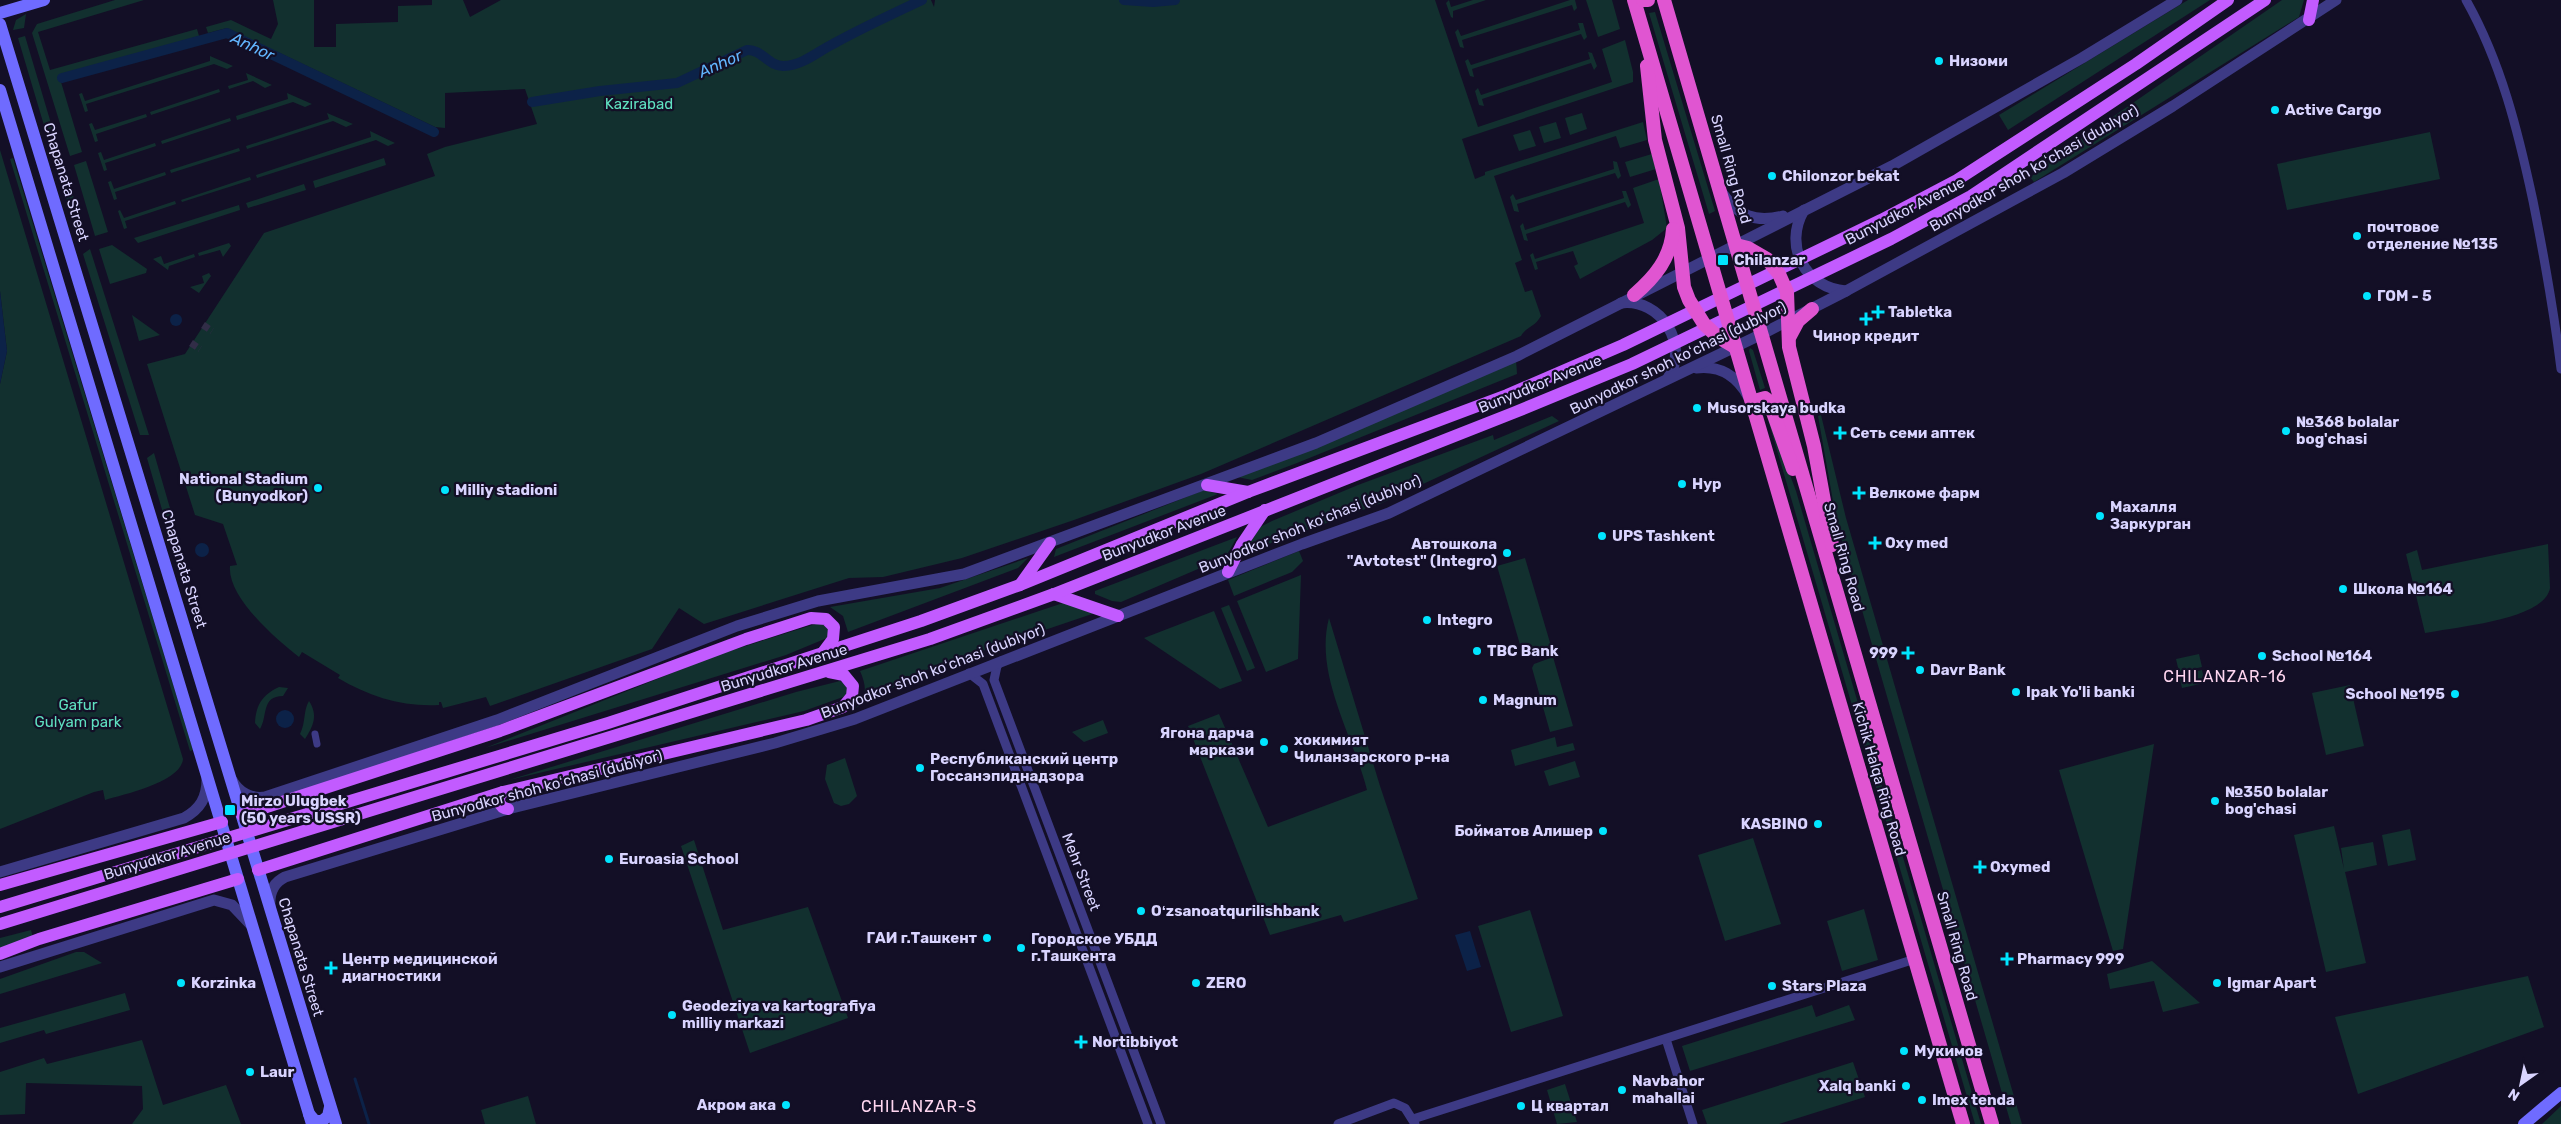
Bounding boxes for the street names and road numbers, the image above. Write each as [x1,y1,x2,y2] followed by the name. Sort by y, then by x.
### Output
[1926,101,2142,235] street label: Bunyodkor shoh koʻchasi (dublyor)
[1707,112,1755,226] street label: Small Ring Road
[39,121,93,244] street label: Chapanata Street
[1842,173,1968,249] street label: Bunyudkor Avenue
[1567,298,1789,418] street label: Bunyodkor shoh koʻchasi (dublyor)
[1476,351,1604,417] street label: Bunyudkor Avenue
[1196,471,1424,577] street label: Bunyodkor shoh koʻchasi (dublyor)
[1820,500,1868,614] street label: Small Ring Road
[1099,501,1229,565] street label: Bunyudkor Avenue
[157,508,211,631] street label: Chapanata Street
[819,620,1047,722] street label: Bunyodkor shoh koʻchasi (dublyor)
[719,640,849,696] street label: Bunyudkor Avenue
[1848,700,1910,858] street label: Kichik Halqa Ring Road
[430,746,664,826] street label: Bunyodkor shoh koʻchasi (dublyor)
[102,828,232,884] street label: Bunyudkor Avenue
[1058,831,1104,914] street label: Mehr Street
[1933,889,1981,1003] street label: Small Ring Road
[274,896,328,1019] street label: Chapanata Street

